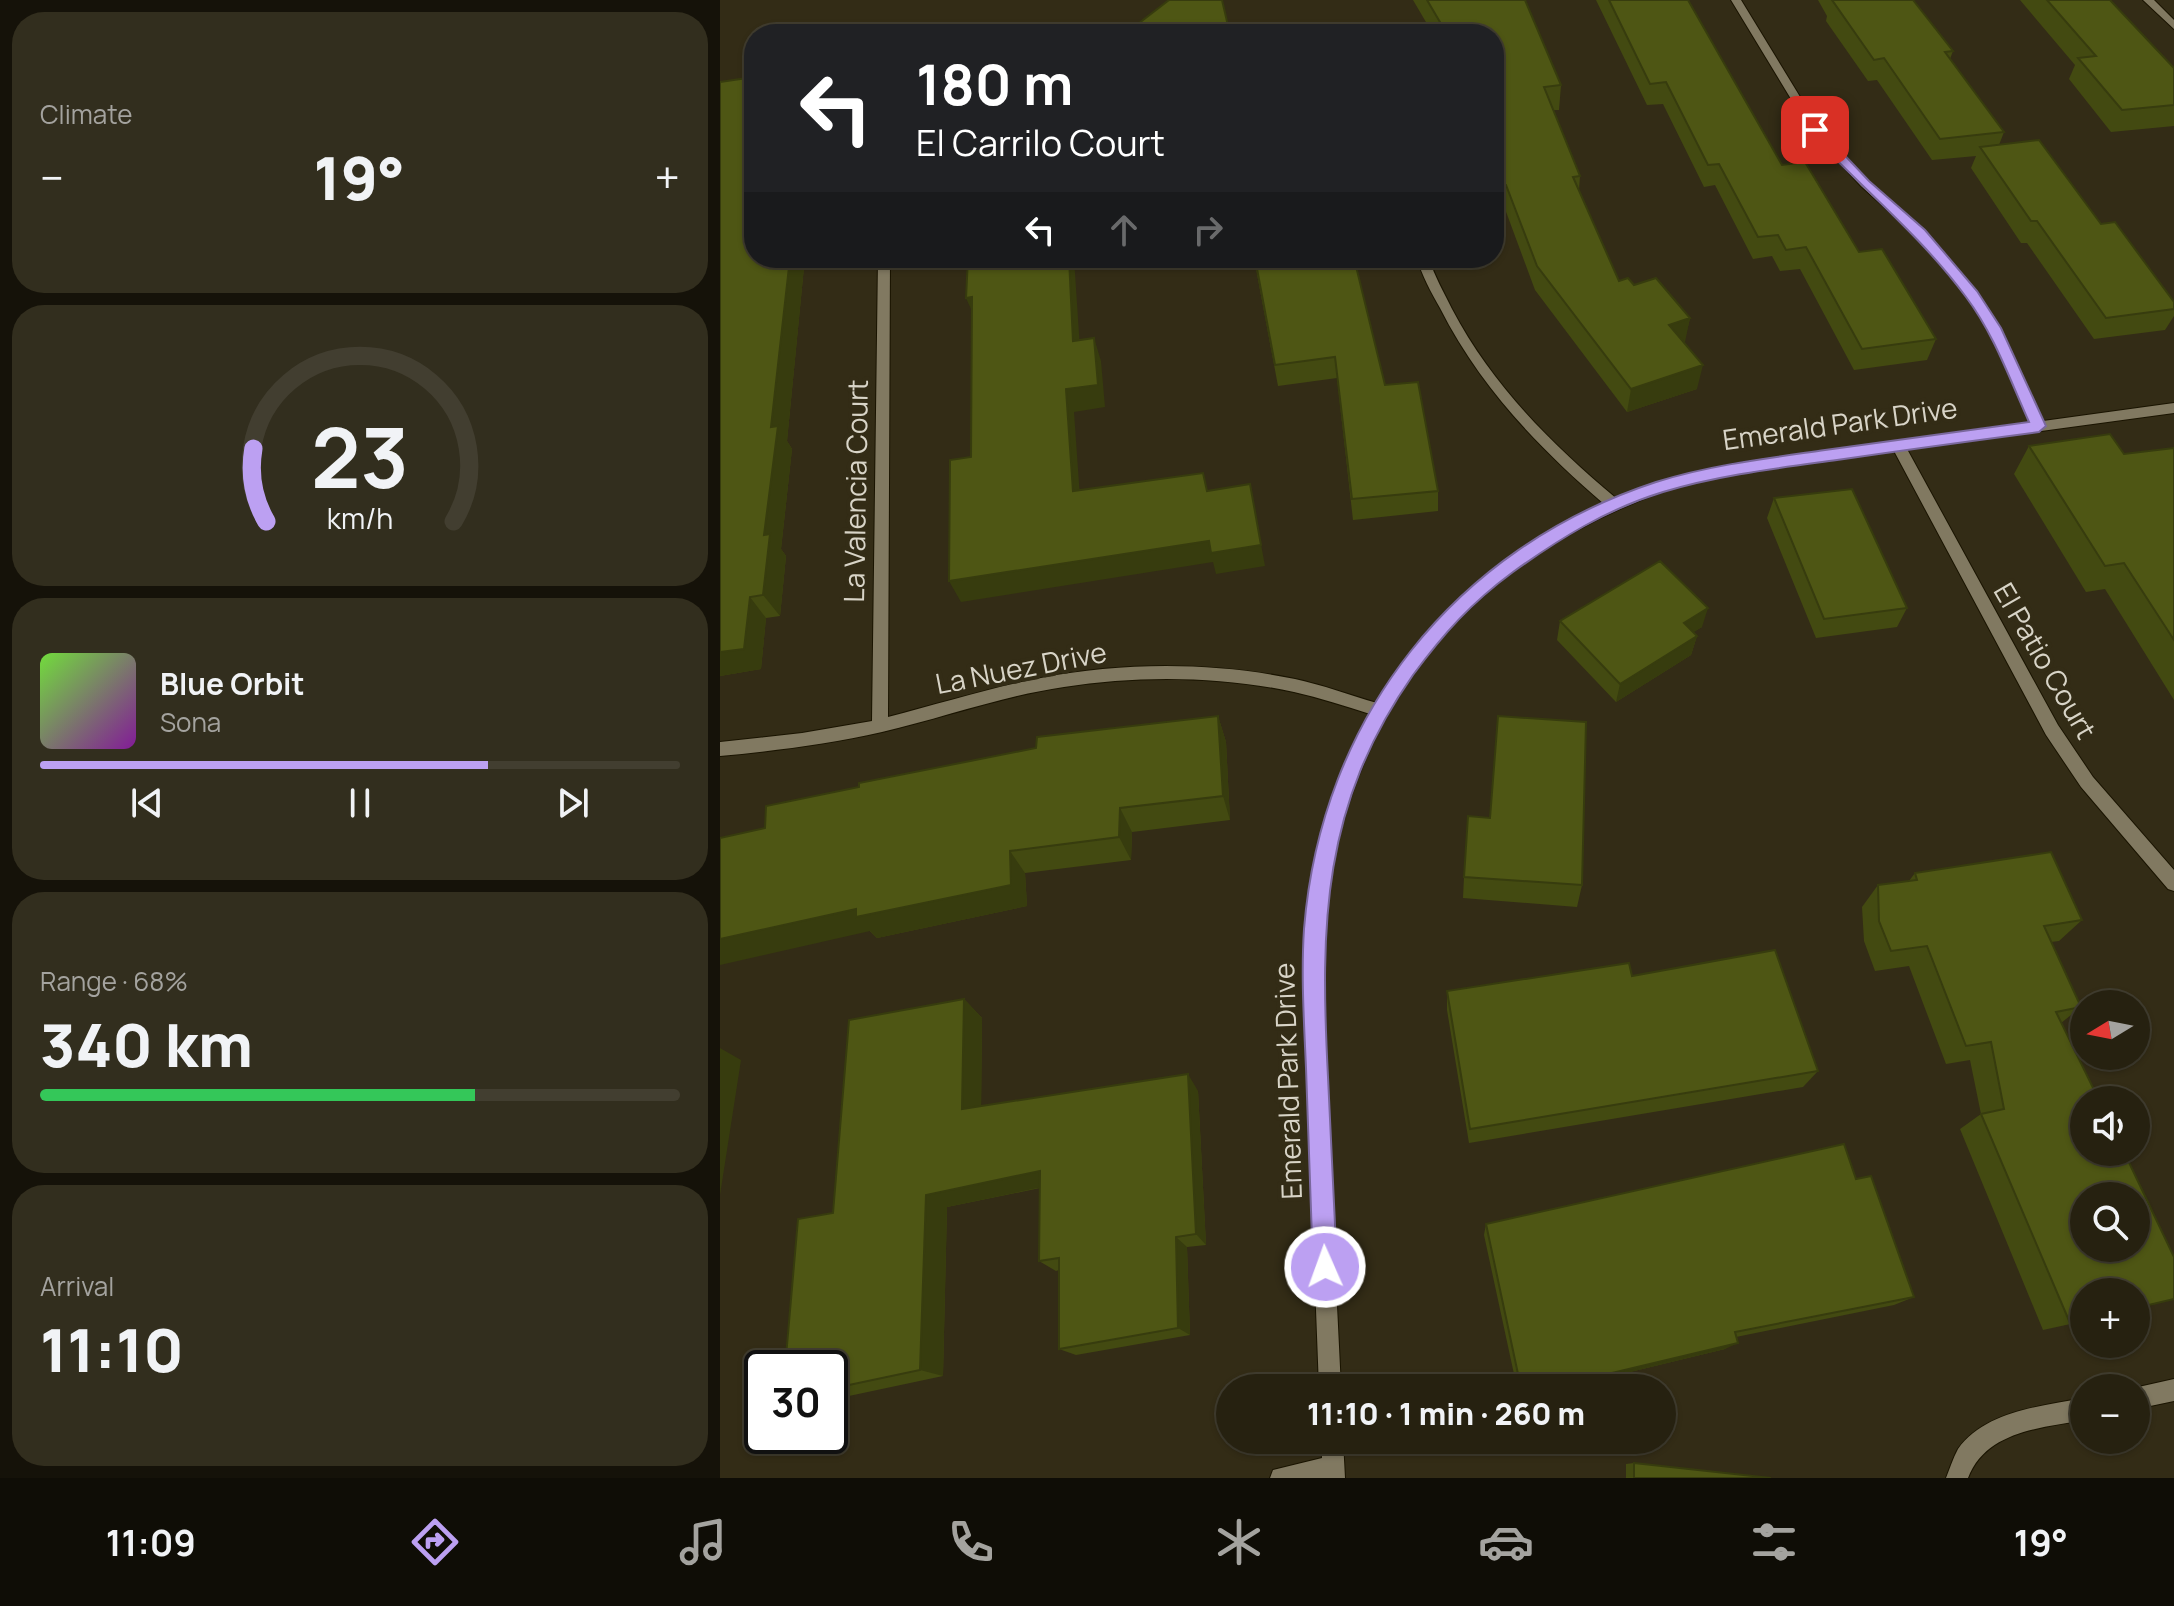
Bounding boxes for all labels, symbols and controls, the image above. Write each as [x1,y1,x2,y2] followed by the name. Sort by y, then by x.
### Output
[916,45,1073,122] text: 180 m
[784,56,888,160] icon: left
[40,96,132,132] text: Climate
[1781,96,1849,164] pin
[1793,108,1837,152] icon: arrive
[916,118,1165,167] text: El Carrilo Court
[313,136,405,218] text: 19°
[40,147,64,207] text: −
[655,147,680,207] text: +
[1018,208,1062,252] icon: left
[1102,208,1146,252] icon: ahead
[1186,208,1230,252] icon: right
[834,379,876,603] street label: La Valencia Court
[1720,388,1960,458] street label: Emerald Park Drive
[311,398,409,512] text: 23
[327,499,393,538] text: km/h
[1986,575,2106,746] street label: El Patio Court
[932,632,1110,702] street label: La Nuez Drive
[160,663,305,704] text: Blue Orbit
[160,704,221,740] text: Sona
[125,781,169,825] icon: previous
[338,781,382,825] icon: pause
[551,781,595,825] icon: next
[1264,962,1310,1200] street label: Emerald Park Drive
[40,963,188,999] text: Range · 68%
[2070,990,2150,1070] north arrow
[2070,990,2150,1454] map controls
[40,1003,253,1085] text: 340 km
[2070,1086,2150,1166] button: sound
[2070,1182,2150,1262] button: search
[1283,1225,1367,1309] position arrow
[40,1268,114,1304] text: Arrival
[2070,1278,2150,1358] button: +
[40,1308,184,1390] text: 11:10
[744,1350,848,1454] speed limit sign: 30
[2070,1374,2150,1454] button: −
[1307,1393,1585,1434] text: 11:10 · 1 min · 260 m
[407,1514,463,1570] icon: directions
[675,1514,731,1570] icon: music
[943,1514,999,1570] icon: phone
[1211,1514,1267,1570] icon: climate
[1478,1514,1534,1570] icon: car
[1746,1514,1802,1570] icon: filters
[106,1518,196,1567] text: 11:09
[2014,1518,2068,1567] text: 19°

